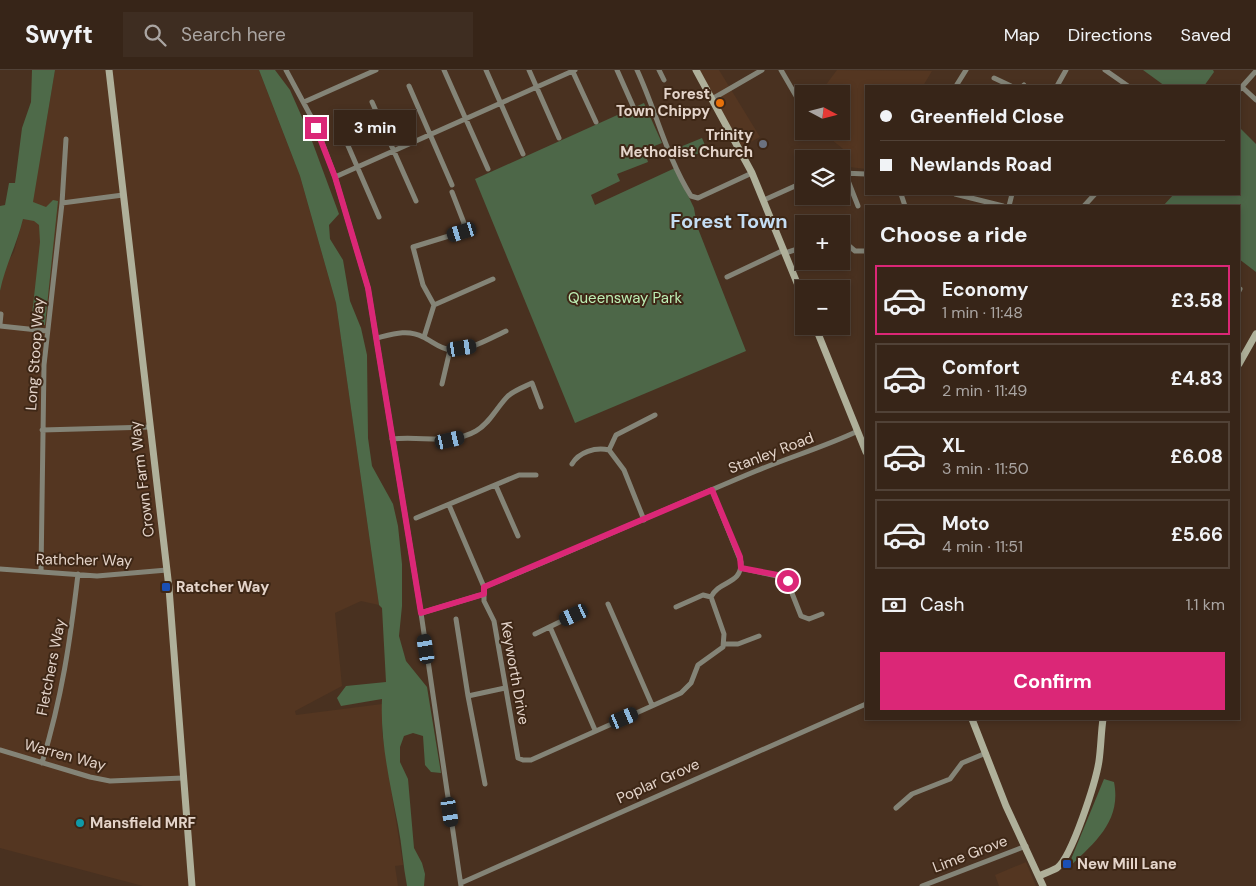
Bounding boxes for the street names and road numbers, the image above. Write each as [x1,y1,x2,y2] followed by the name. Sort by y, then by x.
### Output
[21,296,49,411] street label: Long Stoop Way
[125,419,159,538] street label: Crown Farm Way
[725,428,817,478] street label: Stanley Road
[36,549,133,571] street label: Rathcher Way
[32,616,70,717] street label: Fletchers Way
[496,620,534,726] street label: Keyworth Drive
[22,734,109,776] street label: Warren Way
[613,754,703,808] street label: Poplar Grove
[930,831,1010,877] street label: Lime Grove

